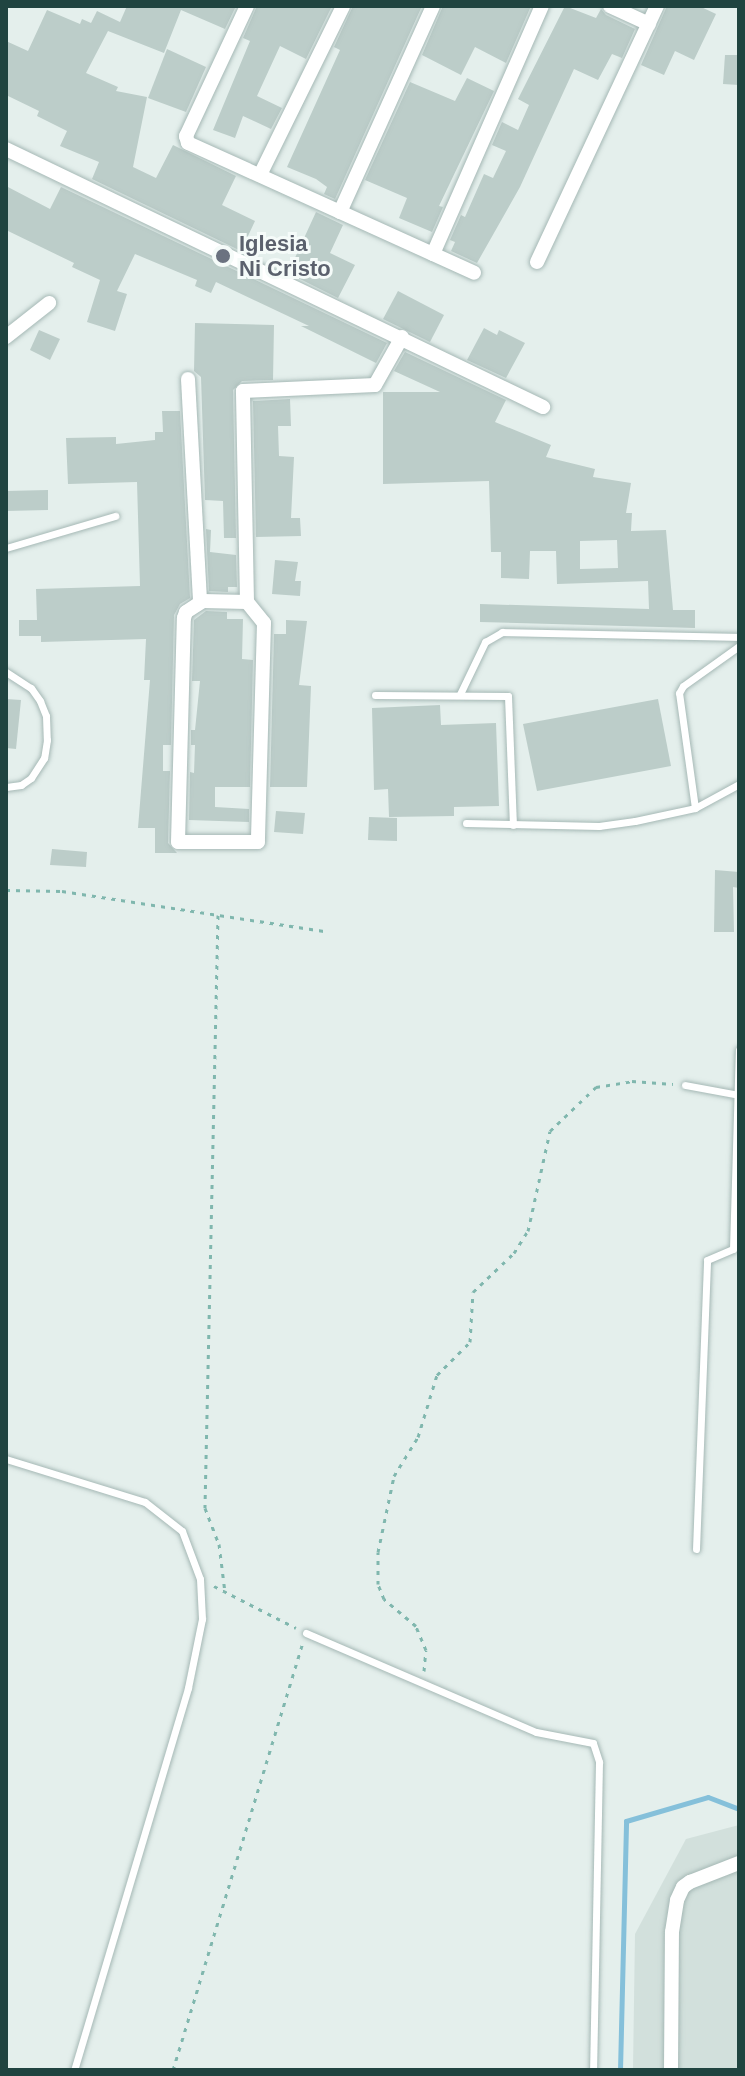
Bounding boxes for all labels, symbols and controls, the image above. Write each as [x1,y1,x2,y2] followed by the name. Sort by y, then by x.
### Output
[239,230,331,282] place label: Iglesia Ni Cristo
[214,247,232,265] marker: Iglesia Ni Cristo

